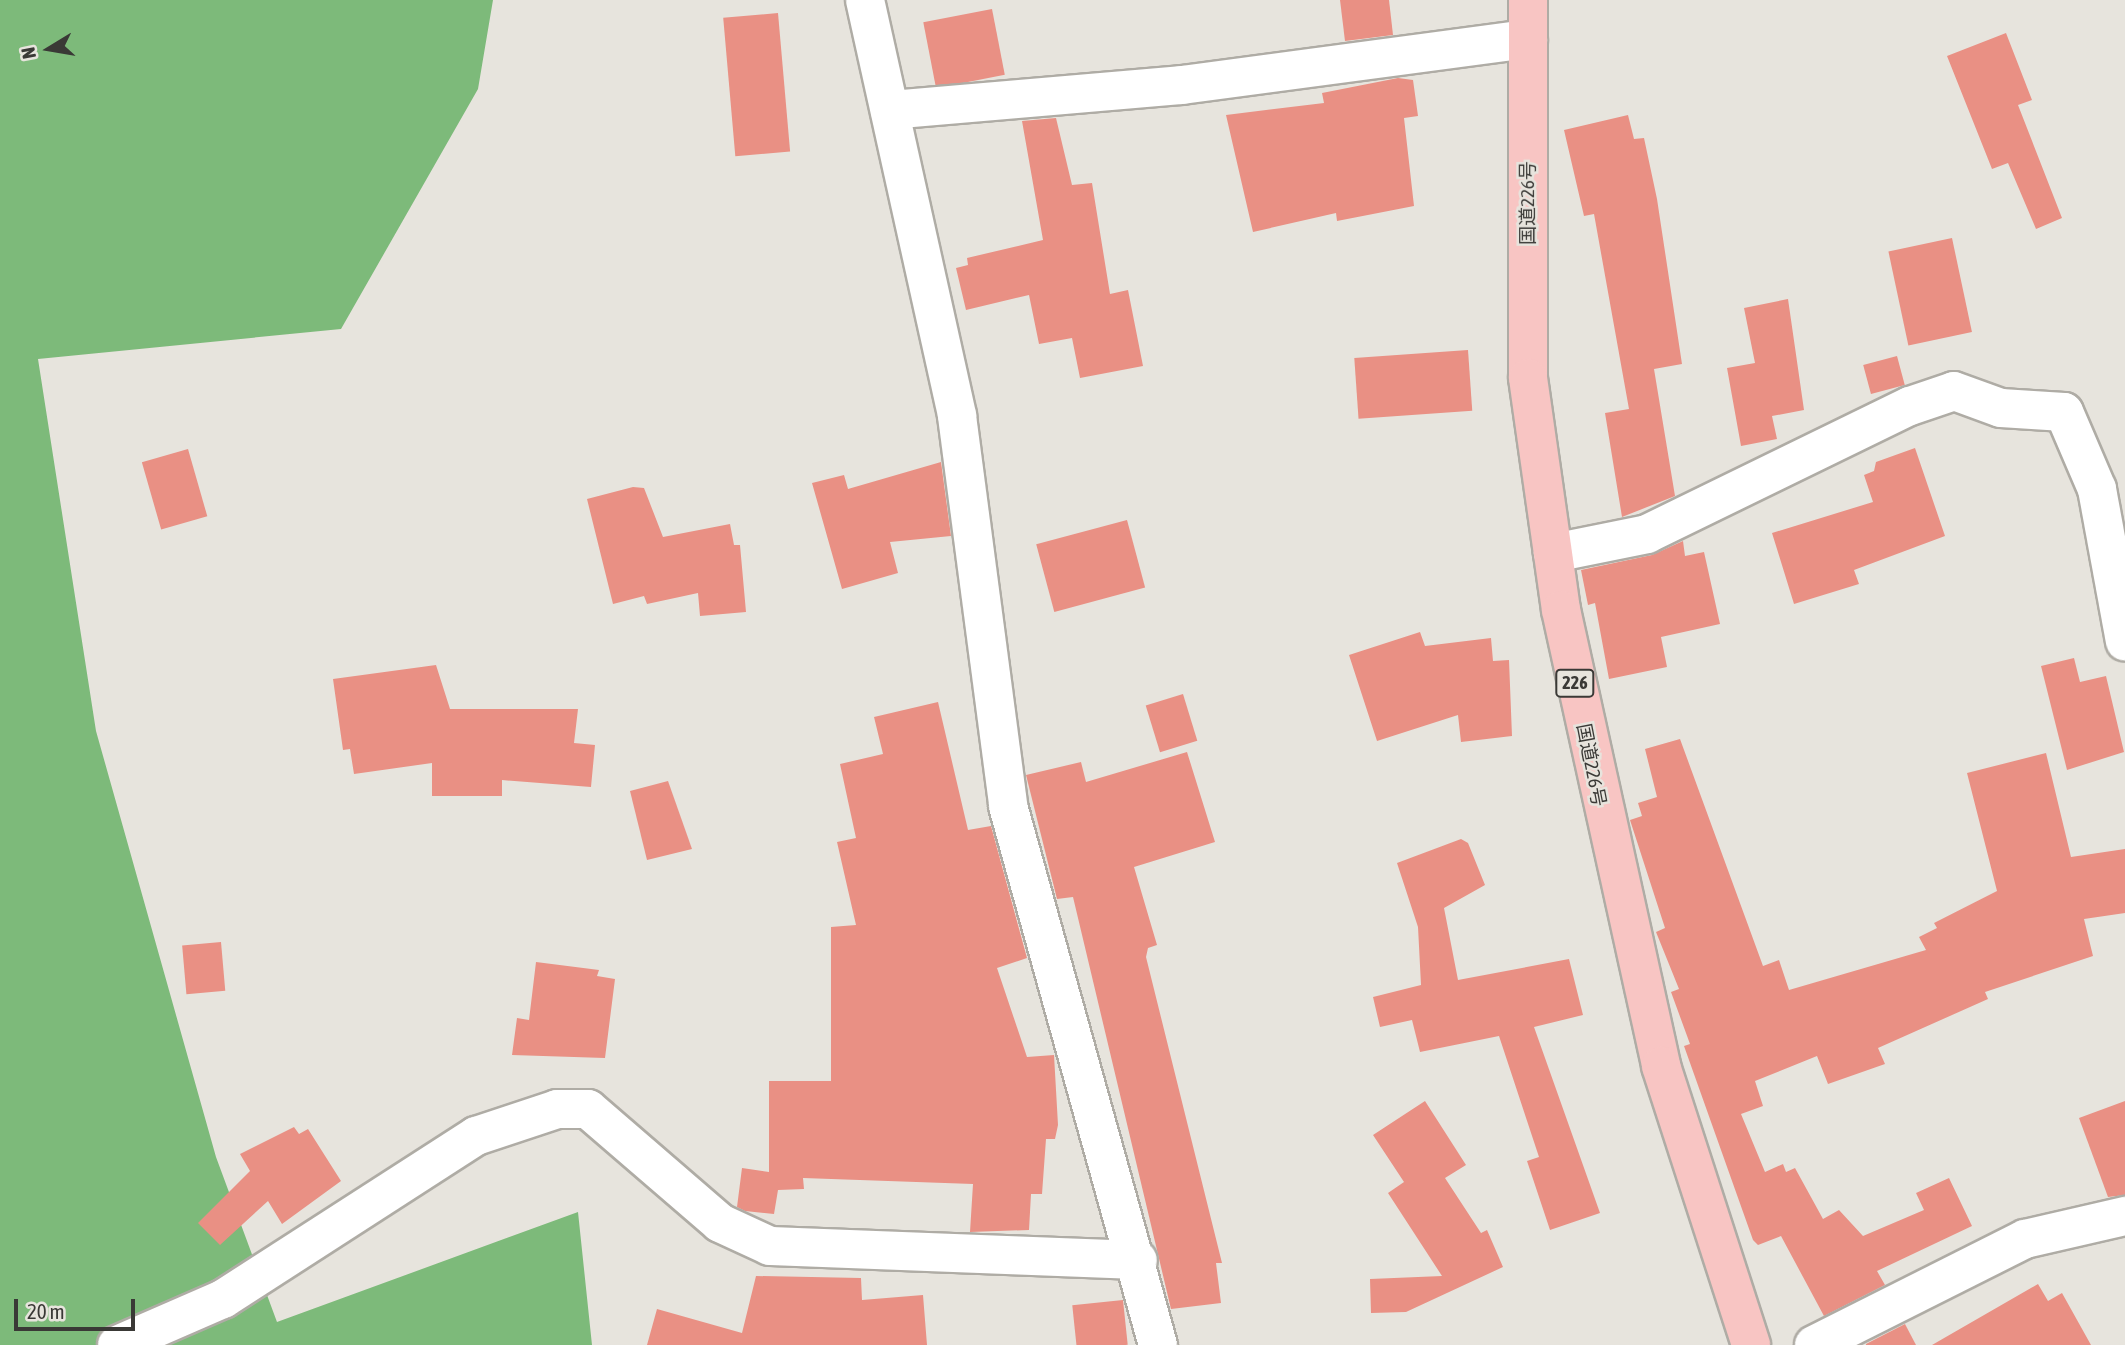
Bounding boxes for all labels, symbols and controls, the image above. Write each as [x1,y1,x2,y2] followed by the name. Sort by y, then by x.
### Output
[14,14,84,84] north arrow
[17,45,40,61] text: N
[1517,161,1539,245] street label: 国道226号
[1554,668,1596,698] road number: 226
[1572,722,1610,808] street label: 国道226号
[18,1286,138,1330] scale bar
[27,1299,65,1323] text: 20 m

